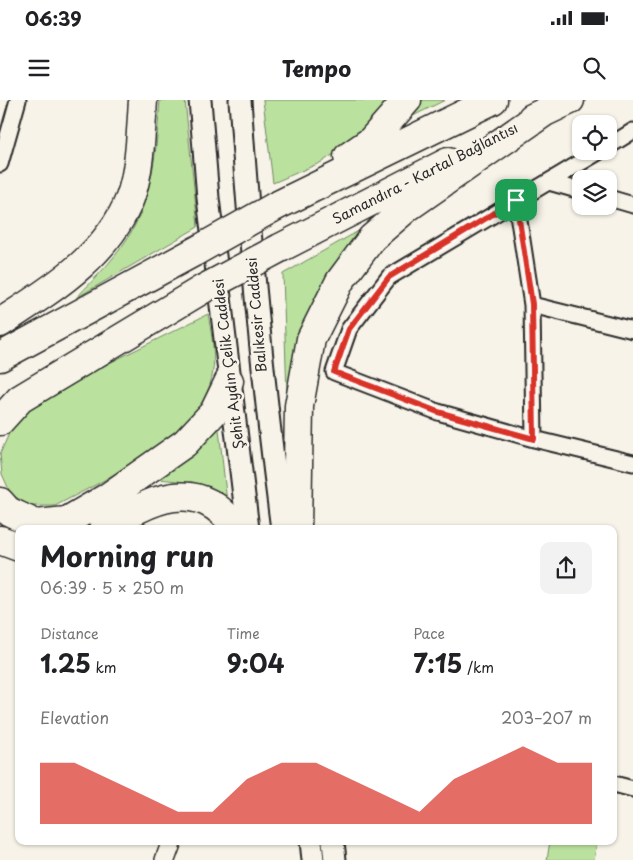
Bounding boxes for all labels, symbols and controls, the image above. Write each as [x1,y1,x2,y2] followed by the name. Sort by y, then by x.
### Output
[25,4,82,32] text: 06:39
[282,51,351,84] text: Tempo
[25,54,53,82] icon: menu
[580,54,608,82] icon: search
[572,115,617,215] map controls
[572,115,617,160] button: locate
[329,117,521,229] street label: Samandıra - Kartal Bağlantısı
[572,170,617,215] button: layers
[495,179,537,221] pin
[502,186,530,214] icon: arrive
[240,256,271,373] street label: Balıkesir Caddesi
[207,277,249,451] street label: Şehit Aydın Çelik Caddesi
[40,534,214,577] text: Morning run
[540,542,592,594] button: share
[40,575,184,599] text: 06:39 · 5 × 250 m
[40,623,99,644] text: Distance
[227,623,260,644] text: Time
[413,623,445,644] text: Pace
[40,644,91,682] text: 1.25
[227,644,284,682] text: 9:04
[413,644,463,682] text: 7:15
[91,657,117,678] text: km
[463,657,494,678] text: /km
[40,705,109,729] text: Elevation
[501,705,592,729] text: 203–207 m

